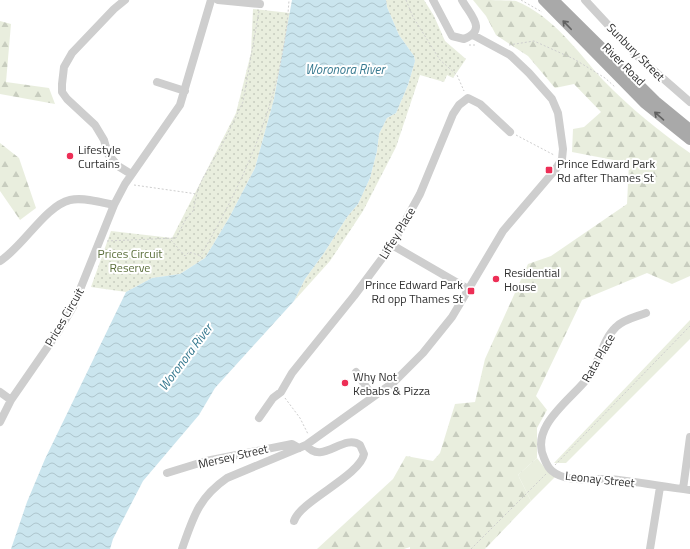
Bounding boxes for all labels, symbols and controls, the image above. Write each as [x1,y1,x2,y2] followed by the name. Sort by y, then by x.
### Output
[603,19,670,86] street label: Sunbury Street
[562,20,572,30] one-way arrow
[598,38,650,90] street label: River Road
[305,59,387,79] water label: Woronora River
[654,112,665,121] one-way arrow
[78,140,121,173] place label: Lifestyle Curtains
[65,151,75,161] marker: Lifestyle Curtains
[557,154,655,187] place label: Prince Edward Park Rd after Thames St
[544,165,554,175] marker: Prince Edward Park Rd after Thames St
[374,203,420,263] street label: Liffey Place
[98,244,163,277] park label: Prices Circuit Reserve
[504,263,560,296] place label: Residential House
[491,274,501,284] marker: Residential House
[365,275,464,308] place label: Prince Edward Park Rd opp Thames St
[40,283,89,350] street label: Prices Circuit
[466,286,476,296] marker: Prince Edward Park Rd opp Thames St
[153,318,218,395] water label: Woronora River
[576,330,620,386] street label: Rata Place
[353,367,430,400] place label: Why Not Kebabs & Pizza
[340,378,350,388] marker: Why Not Kebabs & Pizza
[196,439,271,473] street label: Mersey Street
[564,466,637,492] street label: Leonay Street

